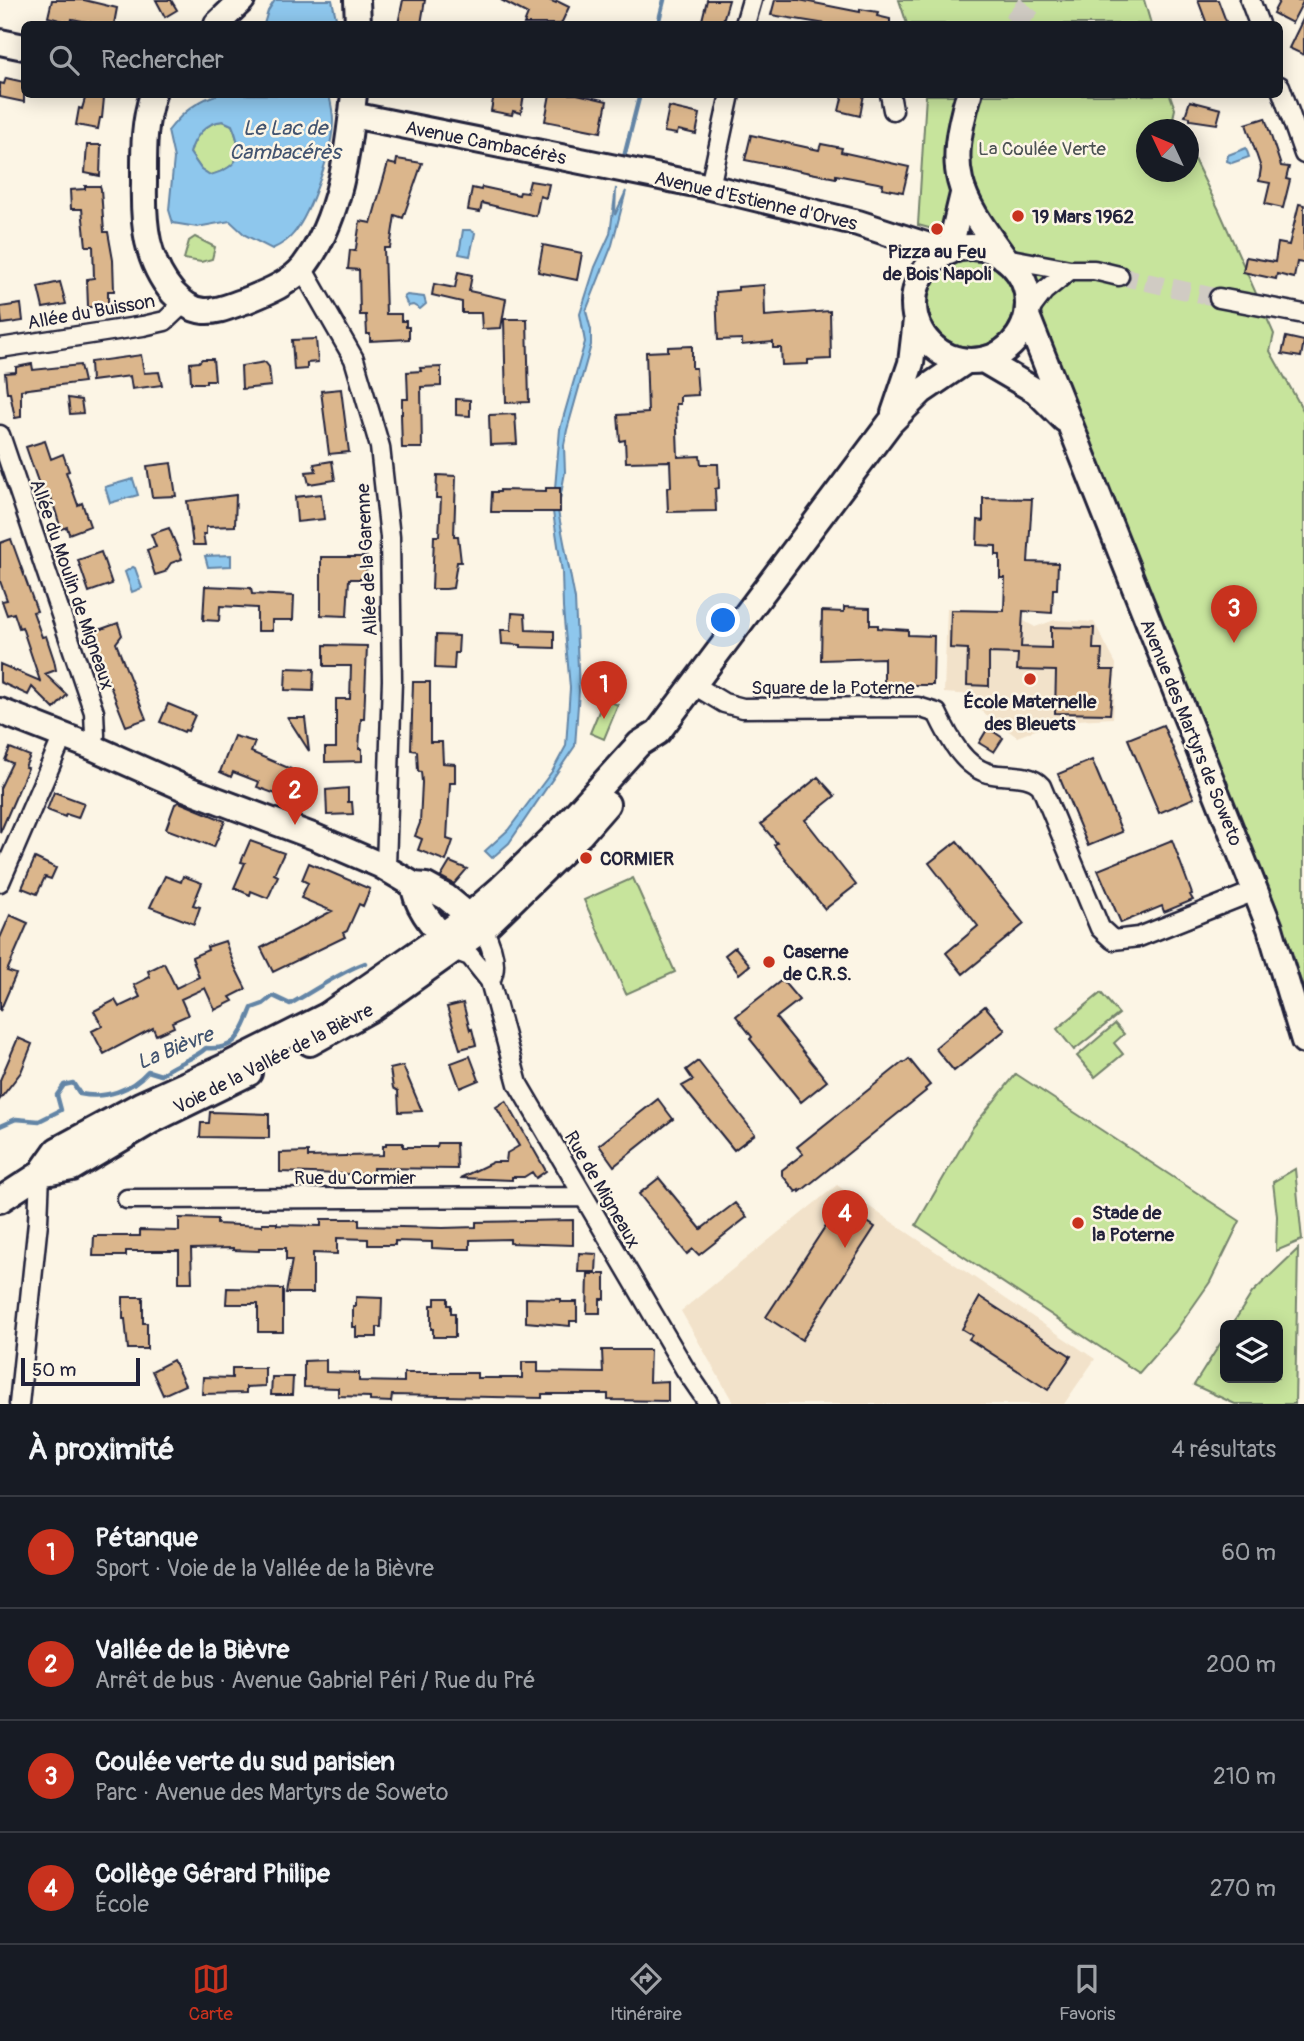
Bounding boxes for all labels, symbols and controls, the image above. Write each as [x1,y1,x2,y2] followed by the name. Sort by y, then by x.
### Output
[21,21,1283,98] search box
[45,41,83,79] icon: search
[101,44,224,76] text: Rechercher
[229,115,343,166] water label: Le Lac de Cambacérès
[403,116,569,170] street label: Avenue Cambacérès
[1136,119,1199,182] north arrow
[978,137,1107,161] park label: La Coulée Verte
[652,166,860,236] street label: Avenue d'Estienne d'Orves
[1032,205,1135,229] place label: 19 Mars 1962
[1010,208,1026,224] marker: 19 Mars 1962
[929,221,945,237] marker: Pizza au Feu de Bois Napoli
[883,240,992,286] place label: Pizza au Feu de Bois Napoli
[25,289,157,335] street label: Allée du Buisson
[25,476,119,693] street label: Allée du Moulin de Migneaux
[351,482,383,637] street label: Allée de la Garenne
[1211,585,1257,643] pin: 3
[706,603,740,637] your location
[1135,615,1248,849] street label: Avenue des Martyrs de Soweto
[581,661,627,719] pin: 1
[1022,671,1038,687] marker: École Maternelle des Bleuets
[751,676,915,700] street label: Square de la Poterne
[964,690,1097,736] place label: École Maternelle des Bleuets
[272,767,318,825] pin: 2
[600,847,674,871] place label: CORMIER
[578,850,594,866] marker: CORMIER
[783,940,852,986] place label: Caserne de C.R.S.
[761,954,777,970] marker: Caserne de C.R.S.
[170,998,378,1120] street label: Voie de la Vallée de la Bièvre
[133,1020,220,1076] water label: La Bièvre
[559,1127,645,1252] street label: Rue de Migneaux
[294,1166,416,1190] street label: Rue du Cormier
[822,1190,868,1248] pin: 4
[1092,1201,1175,1247] place label: Stade de la Poterne
[1070,1215,1086,1231] marker: Stade de la Poterne
[1220,1320,1283,1383] map controls
[1220,1320,1283,1383] button: layers
[21,1355,140,1387] scale bar
[32,1358,76,1382] text: 50 m
[28,1431,174,1468] text: À proximité
[1172,1435,1276,1464] text: 4 résultats
[95,1522,198,1554] text: Pétanque
[47,1538,56,1567] text: 1
[1221,1538,1276,1567] text: 60 m
[95,1554,434,1583] text: Sport · Voie de la Vallée de la Bièvre
[95,1634,289,1666] text: Vallée de la Bièvre
[45,1650,57,1679] text: 2
[1206,1650,1276,1679] text: 200 m
[95,1666,536,1695] text: Arrêt de bus · Avenue Gabriel Péri / Rue du Pré
[95,1746,395,1778] text: Coulée verte du sud parisien
[45,1762,57,1791] text: 3
[1213,1762,1276,1791] text: 210 m
[95,1778,448,1807] text: Parc · Avenue des Martyrs de Soweto
[95,1858,330,1890] text: Collège Gérard Philipe
[44,1874,58,1903] text: 4
[1210,1874,1276,1903] text: 270 m
[95,1890,149,1919] text: École
[189,1960,233,2026] tab: Carte
[610,1960,682,2026] tab: Itinéraire
[1059,1960,1115,2026] tab: Favoris

